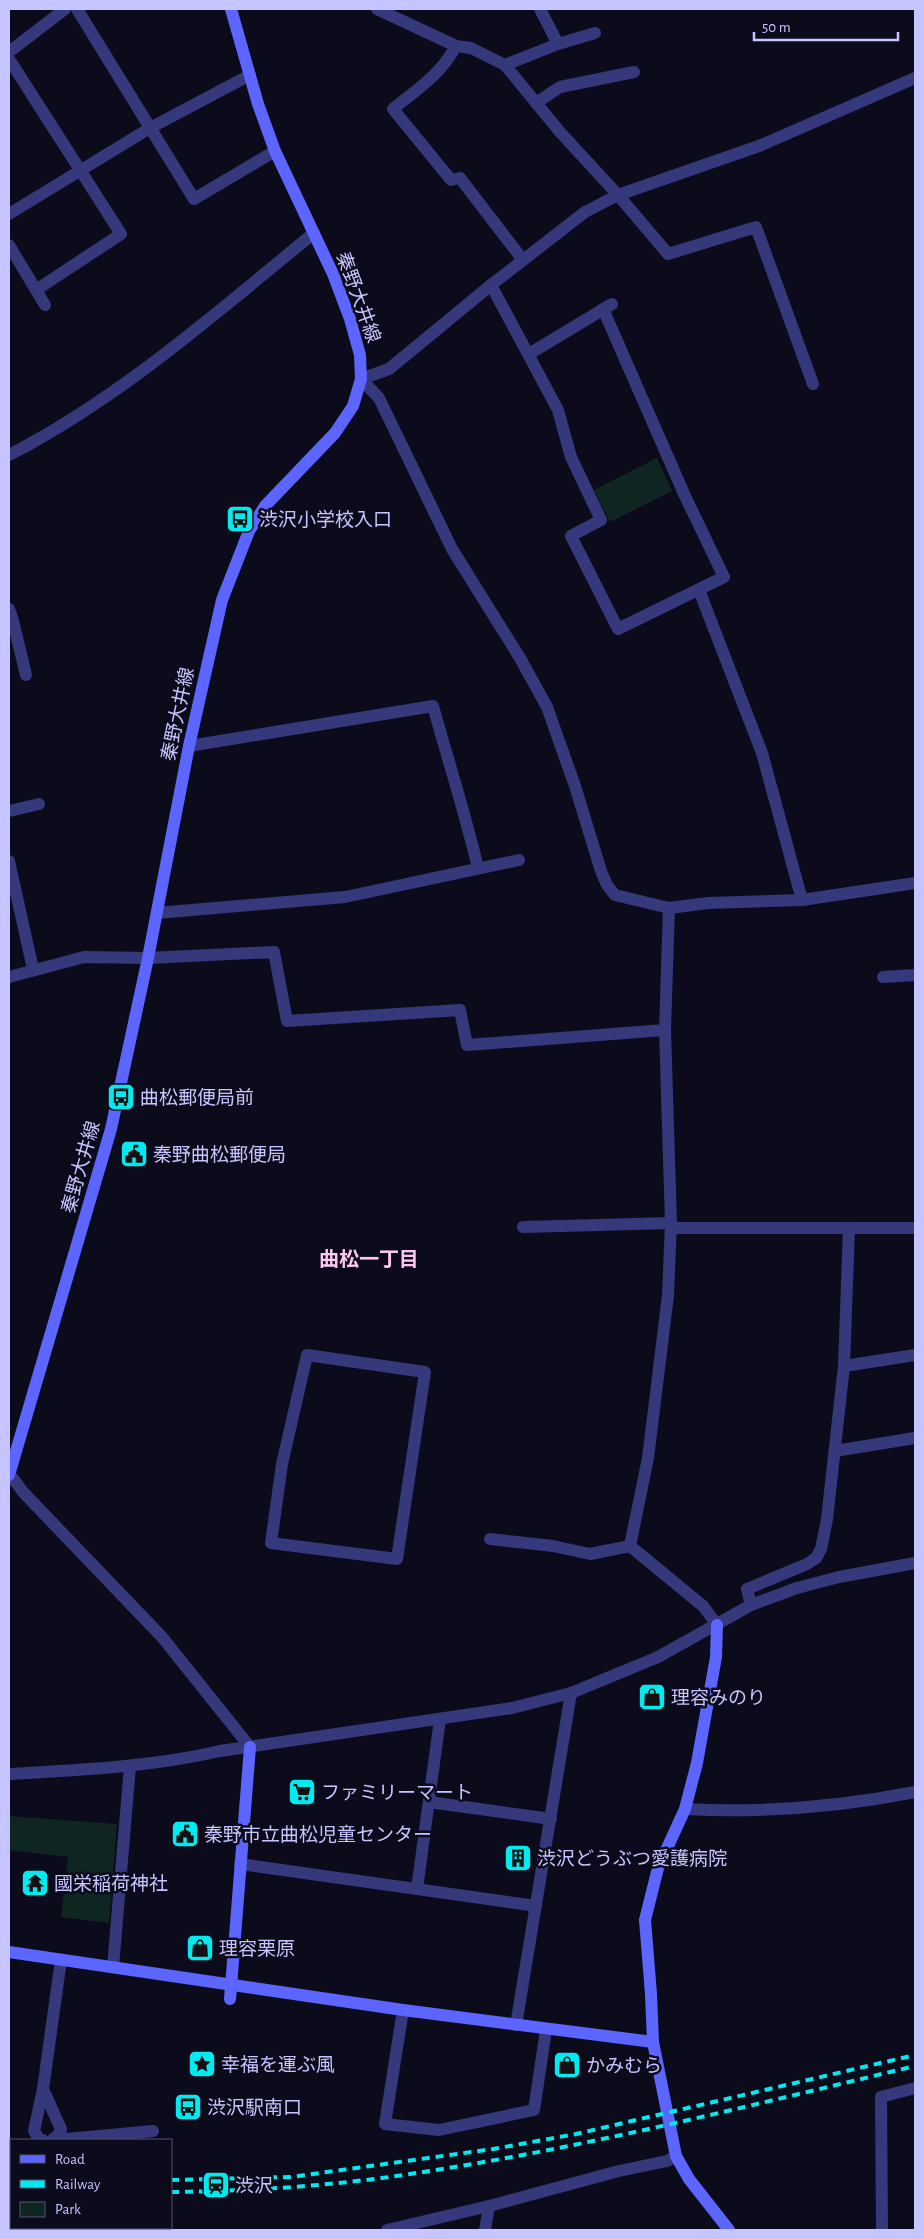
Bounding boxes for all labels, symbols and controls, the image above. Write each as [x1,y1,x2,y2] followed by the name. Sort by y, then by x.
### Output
[754,10,898,42] scale bar
[762,20,791,35] text: 50 m
[332,249,384,345] street label: 秦野大井線
[225,504,255,534] bus stop icon: 渋沢小学校入口
[259,509,392,530] place label: 渋沢小学校入口
[158,666,198,763] street label: 秦野大井線
[106,1082,136,1112] bus stop icon: 曲松郵便局前
[140,1087,254,1108] place label: 曲松郵便局前
[58,1119,104,1216] street label: 秦野大井線
[119,1139,149,1169] public building icon: 秦野曲松郵便局
[153,1144,286,1165] place label: 秦野曲松郵便局
[319,1249,419,1270] district label: 曲松一丁目
[637,1682,667,1712] shop icon: 理容みのり
[671,1688,766,1708] place label: 理容みのり
[287,1777,317,1807] supermarket icon: ファミリーマート
[321,1784,473,1803] place label: ファミリーマート
[170,1819,200,1849] public building icon: 秦野市立曲松児童センター
[204,1824,432,1845] place label: 秦野市立曲松児童センター
[503,1843,533,1873] building icon: 渋沢どうぶつ愛護病院
[537,1848,727,1869] place label: 渋沢どうぶつ愛護病院
[20,1868,50,1898] temple icon: 國栄稲荷神社
[54,1873,168,1894] place label: 國栄稲荷神社
[185,1933,215,1963] shop icon: 理容栗原
[219,1939,295,1959] place label: 理容栗原
[187,2049,217,2079] place icon: 幸福を運ぶ風
[552,2050,582,2080] shop icon: かみむら
[221,2055,335,2075] place label: 幸福を運ぶ風
[586,2056,662,2076] place label: かみむら
[173,2092,203,2122] bus stop icon: 渋沢駅南口
[207,2098,302,2118] place label: 渋沢駅南口
[10,2139,172,2229] legend
[55,2152,85,2167] text: Road
[201,2170,231,2200] station icon: 渋沢
[235,2176,273,2196] place label: 渋沢
[55,2177,101,2192] text: Railway
[55,2202,81,2217] text: Park

